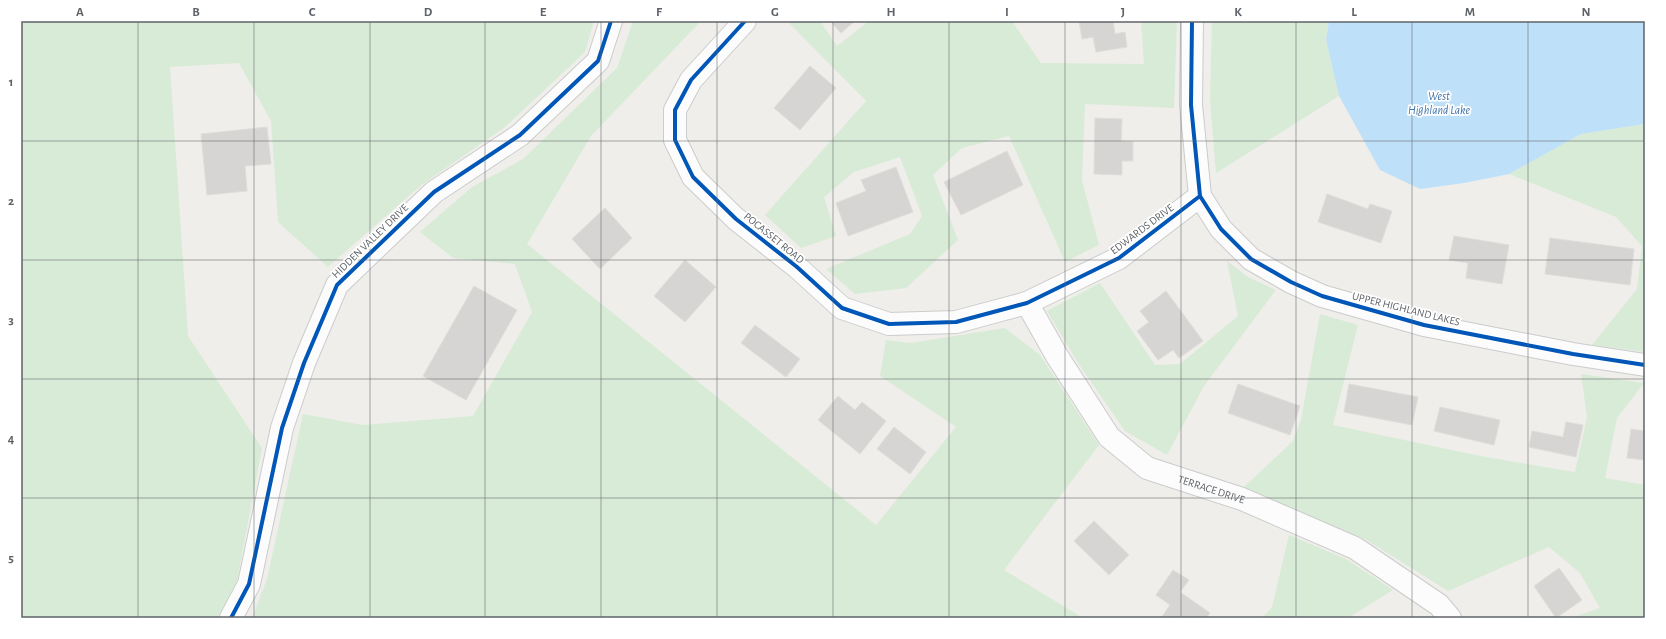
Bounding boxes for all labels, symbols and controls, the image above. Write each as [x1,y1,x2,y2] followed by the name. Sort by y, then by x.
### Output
[76,6,84,19] text: A
[192,6,200,19] text: B
[309,6,316,19] text: C
[424,6,433,19] text: D
[540,6,547,19] text: E
[656,6,663,19] text: F
[771,6,779,19] text: G
[886,6,896,19] text: H
[1005,6,1009,19] text: I
[1121,6,1125,19] text: J
[1234,6,1242,19] text: K
[1351,6,1357,19] text: L
[1465,6,1475,19] text: M
[1581,6,1591,19] text: N
[9,76,13,89] text: 1
[1408,90,1471,116] water label: West Highland Lake
[8,195,14,208] text: 2
[330,201,411,280] street label: HIDDEN VALLEY DRIVE
[1108,201,1176,256] street label: EDWARDS DRIVE
[742,210,806,266] street label: POCASSET ROAD
[1351,290,1461,328] street label: UPPER HIGHLAND LAKES
[8,314,14,327] text: 3
[8,433,15,446] text: 4
[1177,473,1247,505] street label: TERRACE DRIVE
[8,552,14,565] text: 5

